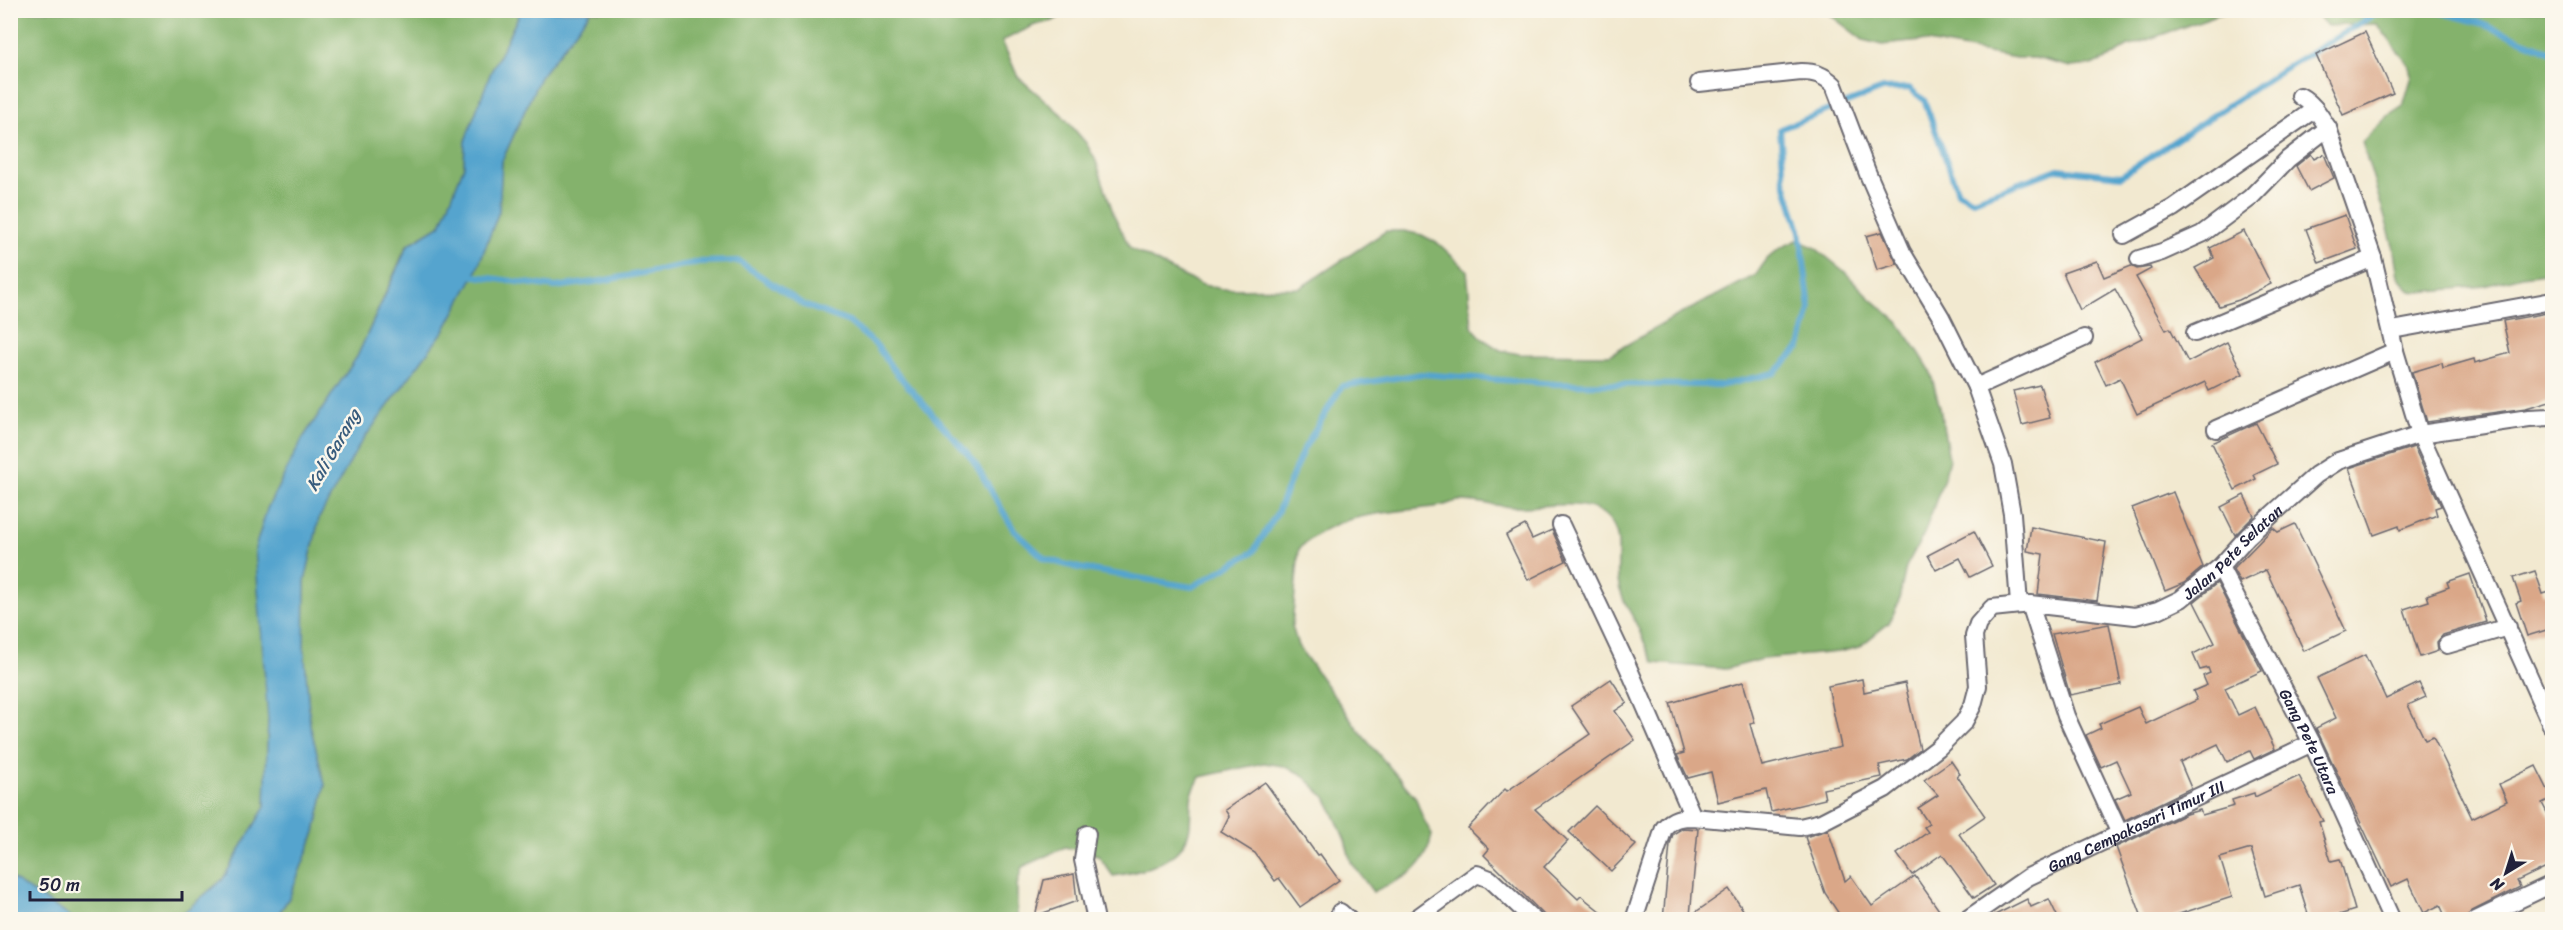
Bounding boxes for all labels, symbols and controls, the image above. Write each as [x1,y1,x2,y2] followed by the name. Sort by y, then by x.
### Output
[297,401,370,497] water label: Kali Garang
[2175,496,2290,608] street label: Jalan Pete Selatan
[2271,683,2348,800] street label: Gang Pete Utara
[2042,772,2230,880] street label: Gang Cempakasari Timur III
[2476,843,2536,903] north arrow
[30,864,182,902] scale bar
[39,869,80,901] text: 50 m
[2483,869,2511,900] text: N

